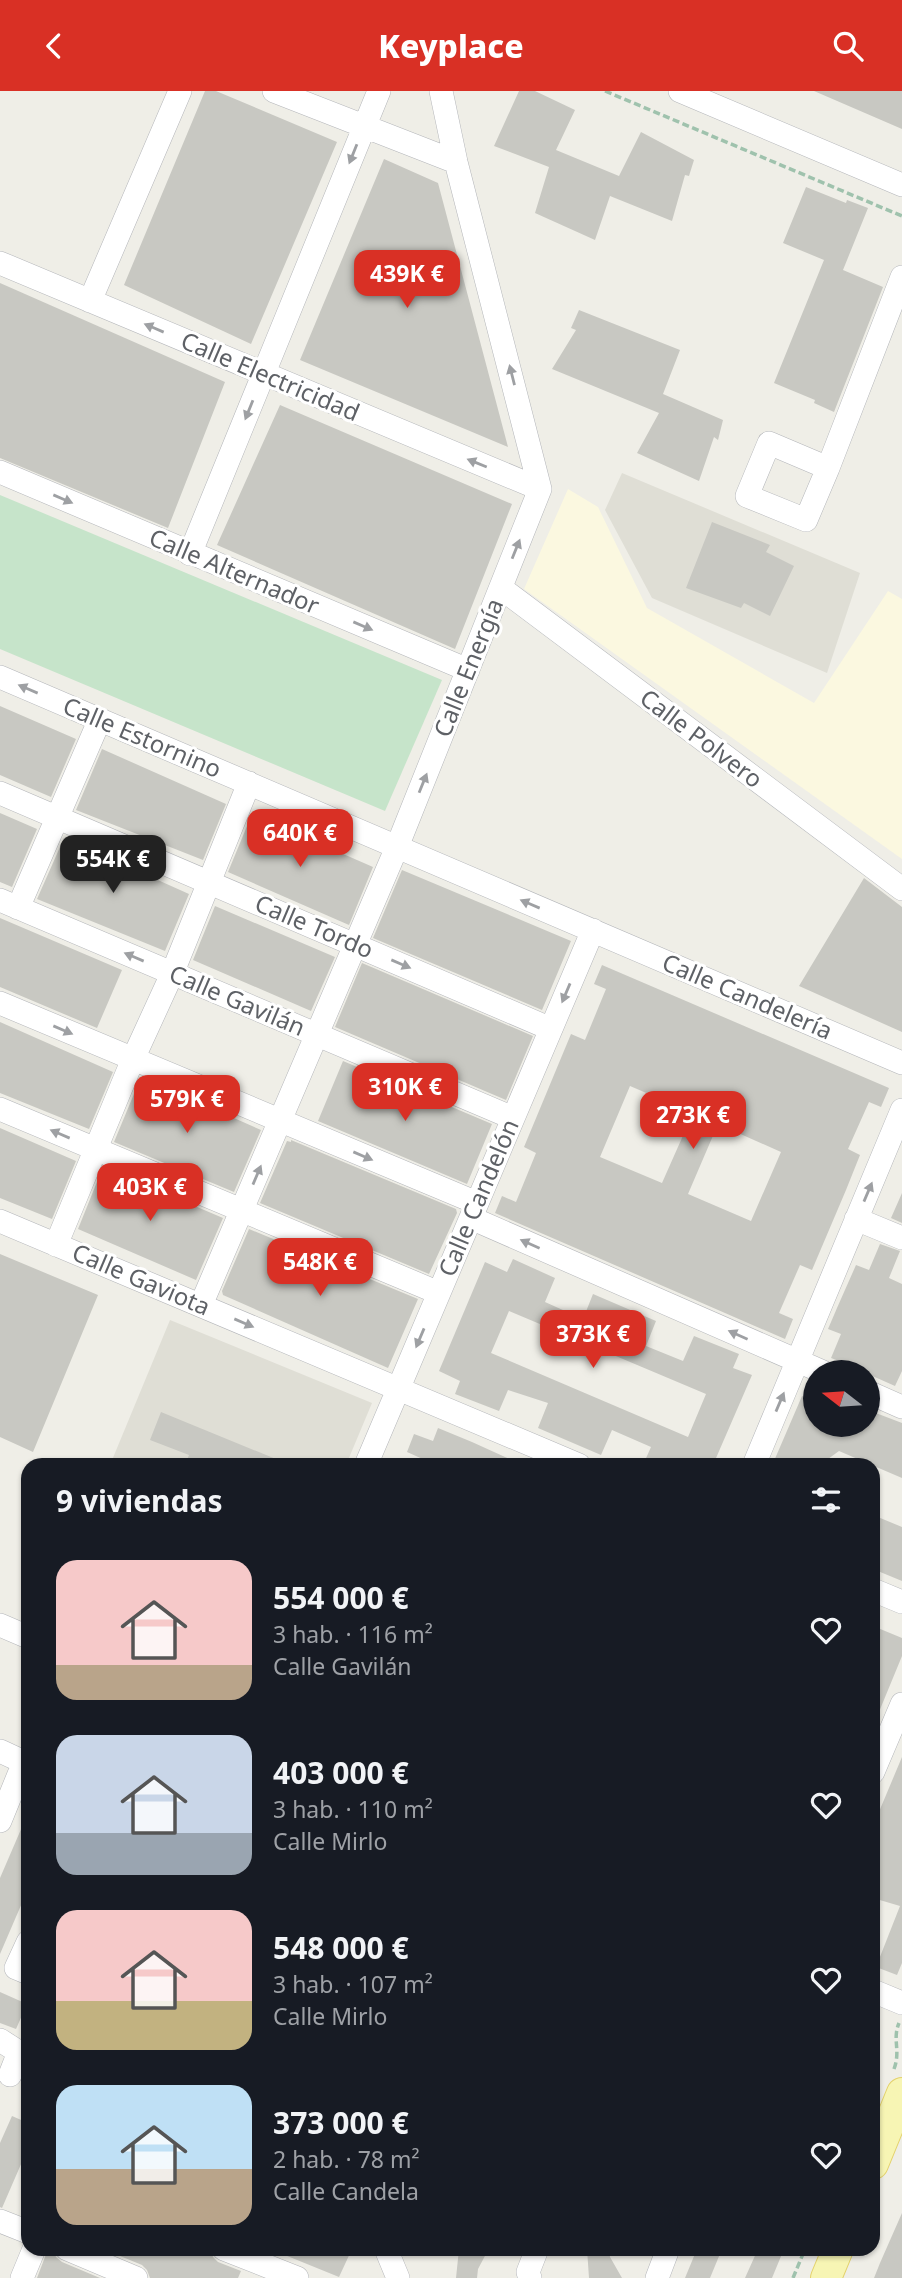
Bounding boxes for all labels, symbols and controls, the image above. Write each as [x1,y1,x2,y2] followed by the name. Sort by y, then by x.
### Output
[378,24,524,67] text: Keyplace
[35,27,73,65] icon: back
[829,27,867,65] icon: search
[348,144,359,165] one-way arrow
[350,251,464,310] pin: 439K €
[370,257,444,289] text: 439K €
[144,322,165,333] one-way arrow
[176,323,365,428] street label: Calle Electricidad
[506,364,517,386] one-way arrow
[243,400,255,420] one-way arrow
[467,458,488,469] one-way arrow
[53,493,73,505] one-way arrow
[144,520,325,621] street label: Calle Alternador
[511,539,522,560] one-way arrow
[425,593,510,742] street label: Calle Energía
[352,620,373,631] one-way arrow
[634,681,770,795] street label: Calle Polvero
[18,683,38,695] one-way arrow
[58,688,227,785] street label: Calle Estornino
[417,773,428,794] one-way arrow
[243,809,357,869] pin: 640K €
[263,816,337,848] text: 640K €
[56,835,170,895] pin: 554K €
[76,842,150,874] text: 554K €
[250,886,379,965] street label: Calle Tordo
[519,898,540,909] one-way arrow
[657,945,838,1046] street label: Calle Candelería
[124,952,145,963] one-way arrow
[165,956,311,1043] street label: Calle Gavilán
[390,959,411,970] one-way arrow
[560,983,572,1003] one-way arrow
[53,1024,74,1035] one-way arrow
[348,1063,462,1123] pin: 310K €
[368,1070,442,1102] text: 310K €
[130,1075,244,1135] pin: 579K €
[150,1082,224,1114] text: 579K €
[636,1091,750,1151] pin: 273K €
[656,1098,730,1130] text: 273K €
[430,1114,526,1281] street label: Calle Candelón
[49,1128,70,1139] one-way arrow
[353,1150,374,1161] one-way arrow
[93,1163,207,1223] pin: 403K €
[251,1165,263,1185] one-way arrow
[113,1170,187,1202] text: 403K €
[862,1182,874,1202] one-way arrow
[68,1235,216,1322] street label: Calle Gaviota
[519,1238,540,1249] one-way arrow
[263,1239,377,1298] pin: 548K €
[283,1245,357,1277] text: 548K €
[536,1311,650,1370] pin: 373K €
[234,1317,254,1329] one-way arrow
[556,1317,630,1349] text: 373K €
[414,1328,426,1348] one-way arrow
[728,1329,748,1341] one-way arrow
[803,1360,880,1437] north arrow
[803,1360,880,1437] map controls
[775,1391,786,1412] one-way arrow
[56,1480,223,1521] text: 9 viviendas
[807,1481,845,1519] icon: filters
[273,1577,409,1618] text: 554 000 €
[112,1588,196,1672] icon: home
[807,1611,845,1649] icon: heart
[273,1618,433,1650] text: 3 hab. · 116 m²
[273,1650,412,1682] text: Calle Gavilán
[273,1752,409,1793] text: 403 000 €
[112,1763,196,1847] icon: home
[807,1786,845,1824] icon: heart
[273,1793,433,1825] text: 3 hab. · 110 m²
[273,1825,387,1857] text: Calle Mirlo
[273,1927,409,1968] text: 548 000 €
[112,1938,196,2022] icon: home
[807,1961,845,1999] icon: heart
[273,1968,433,2000] text: 3 hab. · 107 m²
[273,2000,387,2032] text: Calle Mirlo
[273,2102,409,2143] text: 373 000 €
[112,2113,196,2197] icon: home
[807,2136,845,2174] icon: heart
[273,2143,420,2175] text: 2 hab. · 78 m²
[273,2175,419,2207] text: Calle Candela

